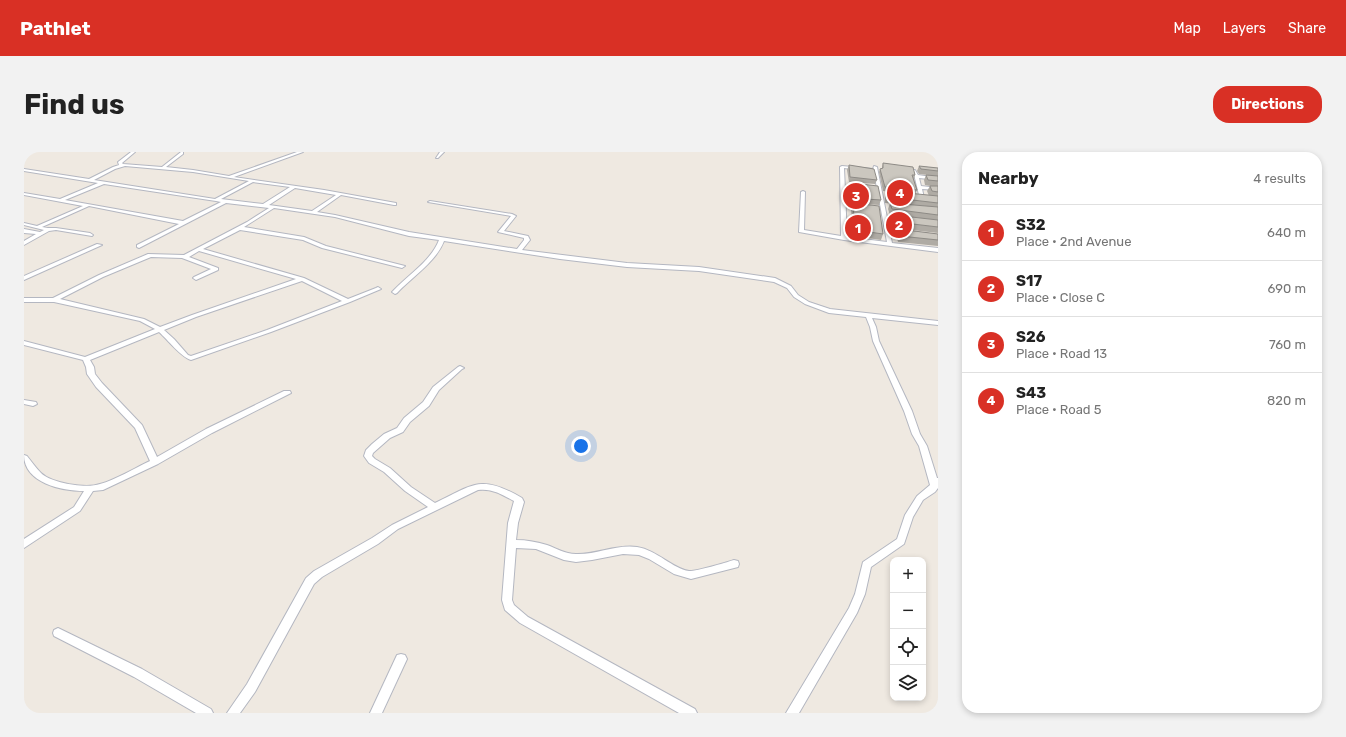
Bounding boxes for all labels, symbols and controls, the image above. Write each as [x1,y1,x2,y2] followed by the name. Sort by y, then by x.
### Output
[20,17,91,40] text: Pathlet
[1174,20,1201,37] text: Map
[1223,20,1266,37] text: Layers
[1288,20,1326,37] text: Share
[1213,86,1322,123] button: Directions
[24,88,124,121] text: Find us
[978,168,1039,188] text: Nearby
[1253,171,1306,186] text: 4 results
[887,178,913,208] pin: 4
[843,181,869,211] pin: 3
[886,210,912,240] pin: 2
[845,213,871,243] pin: 1
[1016,216,1046,234] text: S32
[988,225,994,240] text: 1
[1267,225,1306,240] text: 640 m
[1016,234,1131,249] text: Place · 2nd Avenue
[1016,272,1042,290] text: S17
[987,281,995,296] text: 2
[1267,281,1306,296] text: 690 m
[1016,290,1105,305] text: Place · Close C
[1016,328,1045,346] text: S26
[987,337,995,352] text: 3
[1269,337,1306,352] text: 760 m
[1016,346,1107,361] text: Place · Road 13
[1016,384,1046,402] text: S43
[987,393,995,408] text: 4
[1267,393,1306,408] text: 820 m
[1016,402,1102,417] text: Place · Road 5
[571,436,591,456] your location
[890,557,926,701] map controls
[890,557,926,593] button: +
[890,593,926,629] button: −
[890,629,926,665] button: locate
[890,665,926,701] button: layers

